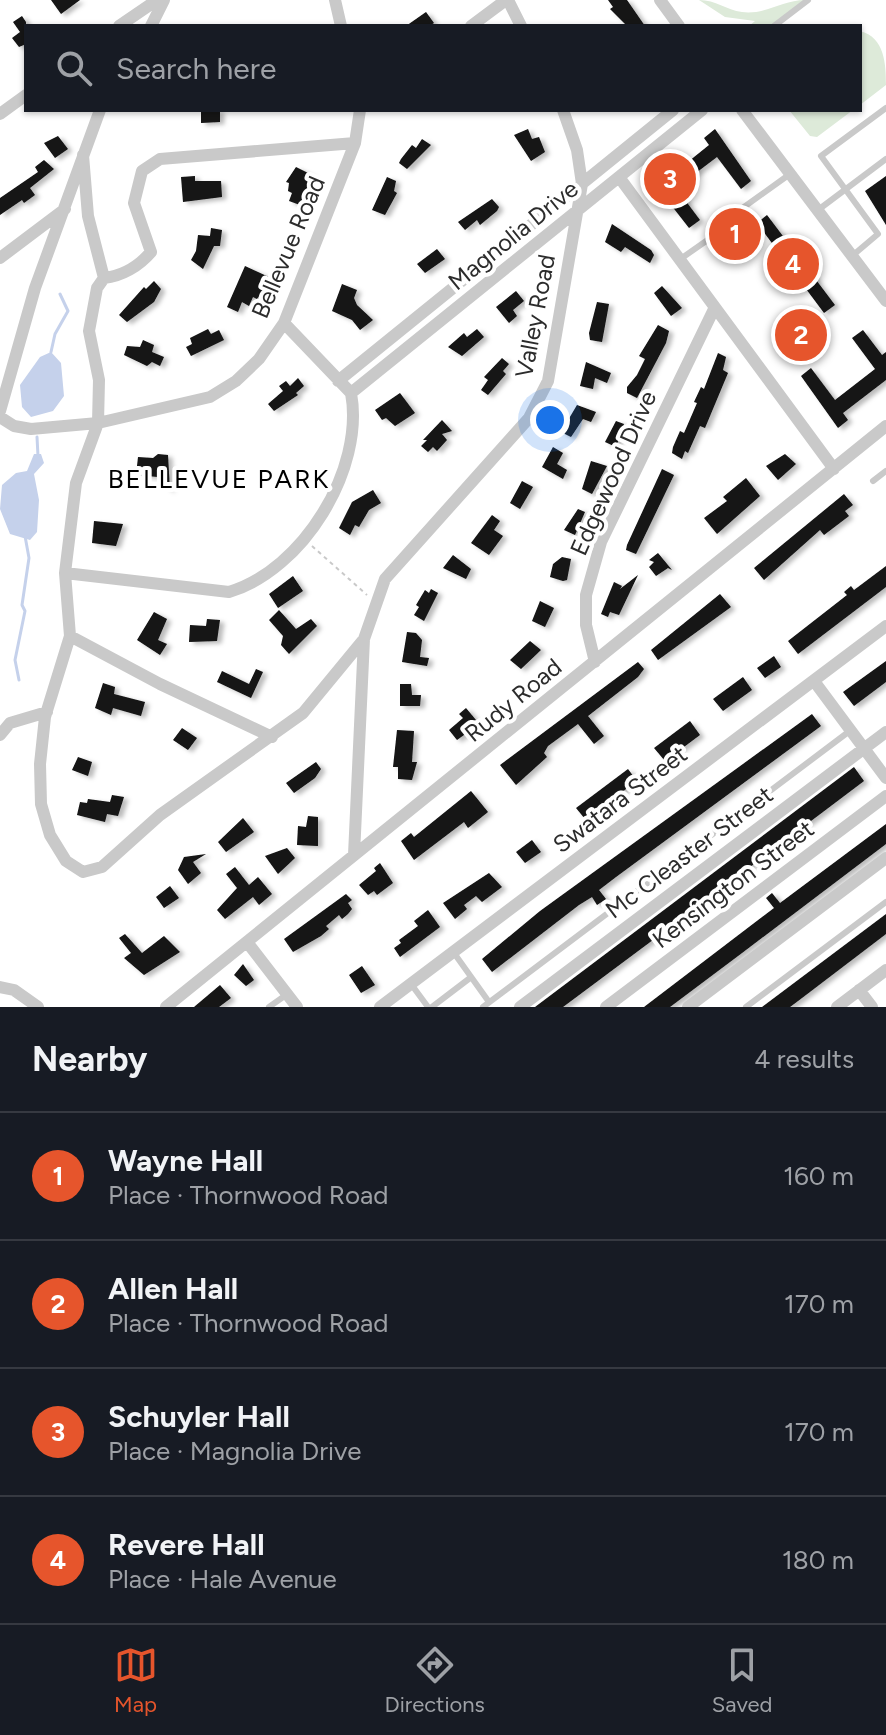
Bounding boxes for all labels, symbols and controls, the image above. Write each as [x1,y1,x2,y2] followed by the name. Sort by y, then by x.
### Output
[24,24,862,112] search box
[52,46,96,90] icon: search
[116,50,276,87] text: Search here
[644,149,696,209] pin: 3
[245,172,331,322] street label: Bellevue Road
[442,174,584,296] street label: Magnolia Drive
[709,204,761,264] pin: 1
[767,234,819,294] pin: 4
[509,252,561,380] street label: Valley Road
[775,305,827,365] pin: 2
[564,386,662,560] street label: Edgewood Drive
[530,400,570,440] your location
[108,463,330,495] district label: BELLEVUE PARK
[459,652,567,748] street label: Rudy Road
[547,739,693,859] street label: Swatara Street
[600,780,778,924] street label: Mc Cleaster Street
[647,814,819,954] street label: Kensington Street
[32,1039,147,1080] text: Nearby
[754,1043,854,1075] text: 4 results
[108,1142,263,1179] text: Wayne Hall
[53,1160,63,1192] text: 1
[783,1160,854,1192] text: 160 m
[108,1179,389,1211] text: Place · Thornwood Road
[108,1270,238,1307] text: Allen Hall
[50,1288,66,1320] text: 2
[784,1288,854,1320] text: 170 m
[108,1307,389,1339] text: Place · Thornwood Road
[108,1398,290,1435] text: Schuyler Hall
[51,1416,65,1448] text: 3
[784,1416,854,1448] text: 170 m
[108,1435,361,1467] text: Place · Magnolia Drive
[108,1526,265,1563] text: Revere Hall
[50,1544,66,1576] text: 4
[782,1544,854,1576] text: 180 m
[108,1563,337,1595] text: Place · Hale Avenue
[114,1643,158,1718] tab: Map
[385,1643,485,1718] tab: Directions
[712,1643,772,1718] tab: Saved

